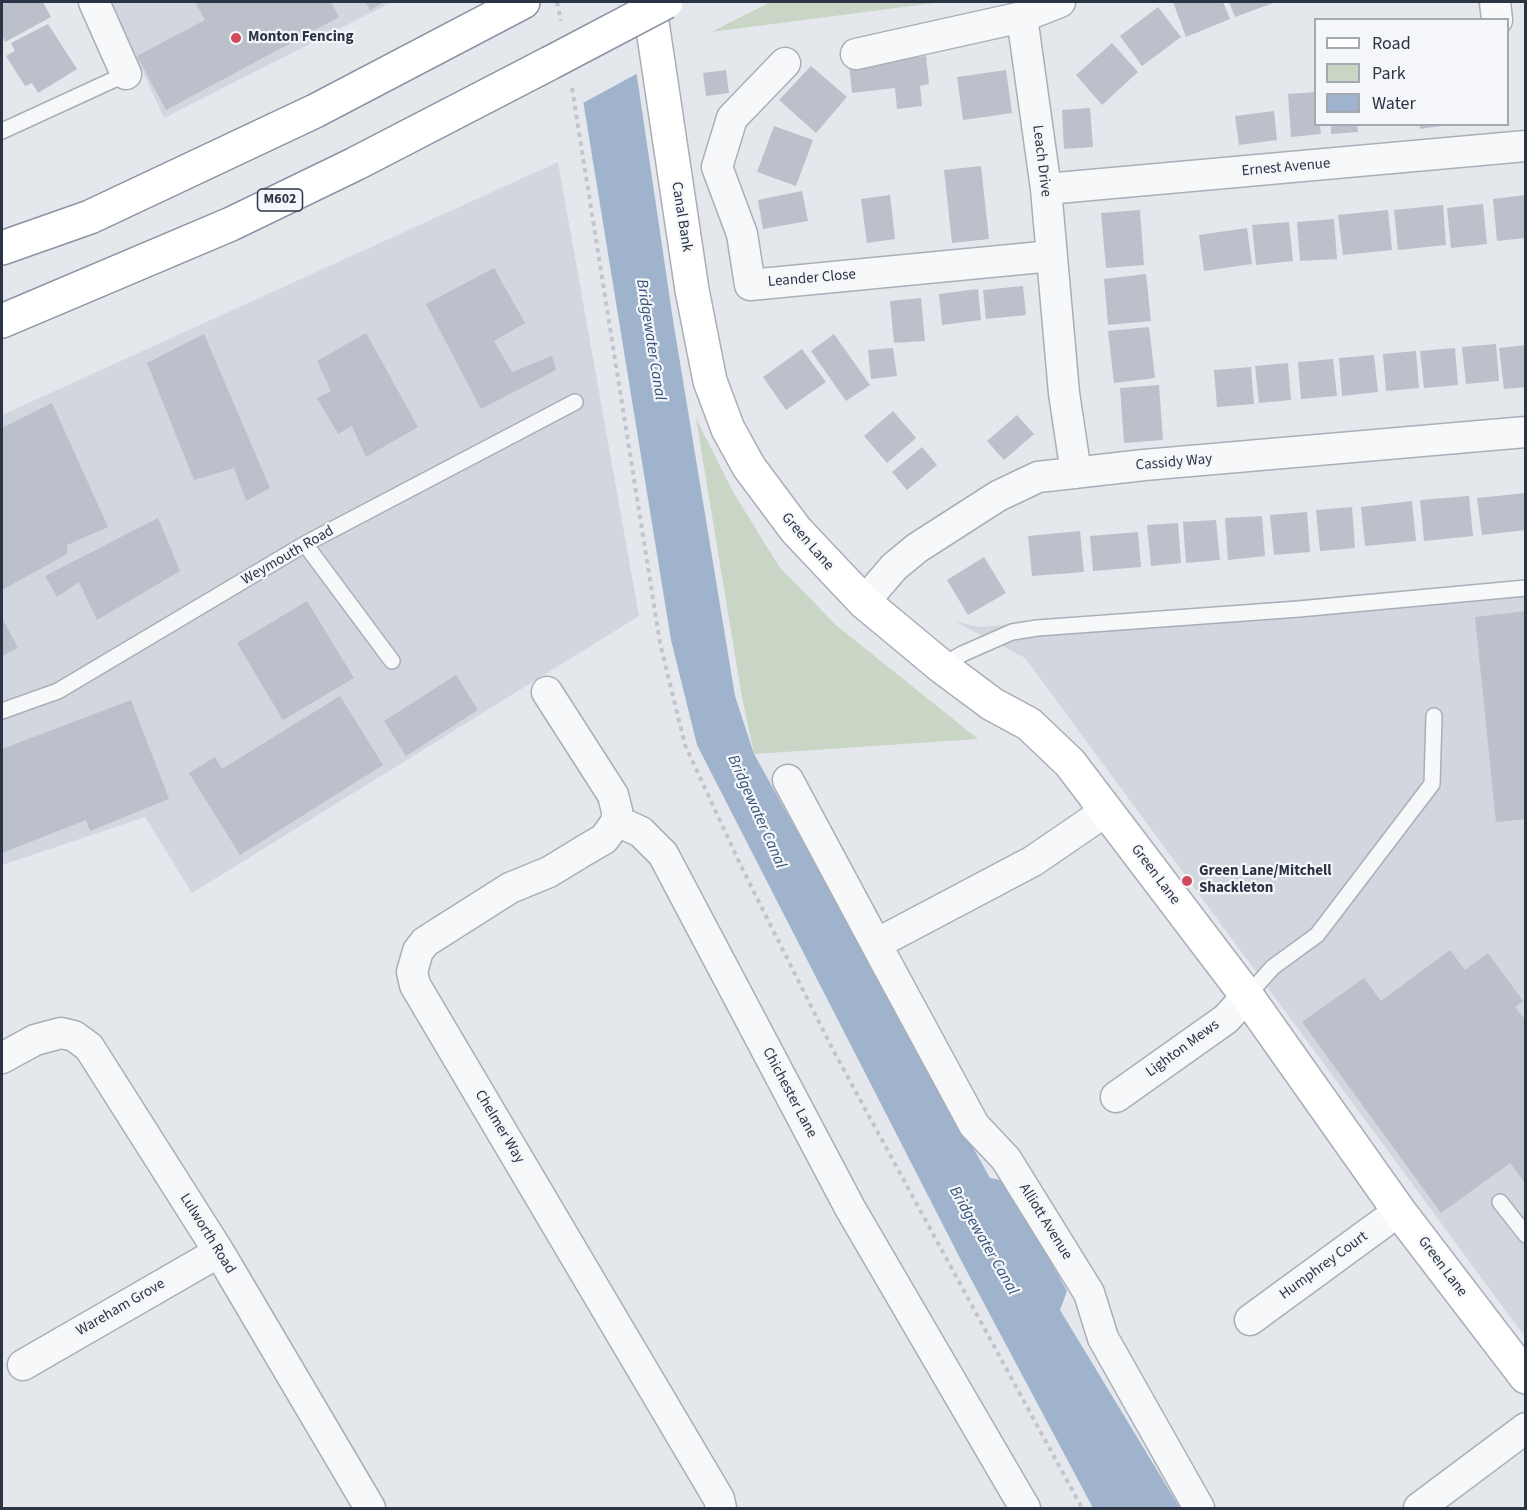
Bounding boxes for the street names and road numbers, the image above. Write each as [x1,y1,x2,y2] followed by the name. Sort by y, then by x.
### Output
[1028,124,1054,198] street label: Leach Drive
[1241,155,1331,181] street label: Ernest Avenue
[667,181,695,253] street label: Canal Bank
[258,189,302,211] road number: M602
[767,266,857,292] street label: Leander Close
[1135,451,1213,475] street label: Cassidy Way
[777,509,837,575] street label: Green Lane
[239,522,337,590] street label: Weymouth Road
[1126,841,1184,909] street label: Green Lane
[1143,1016,1223,1082] street label: Lighton Mews
[758,1045,820,1141] street label: Chichester Lane
[470,1087,528,1167] street label: Chelmer Way
[1014,1181,1076,1263] street label: Alliott Avenue
[175,1190,239,1278] street label: Lulworth Road
[1276,1228,1372,1304] street label: Humphrey Court
[1413,1233,1471,1301] street label: Green Lane
[73,1275,169,1341] street label: Wareham Grove

